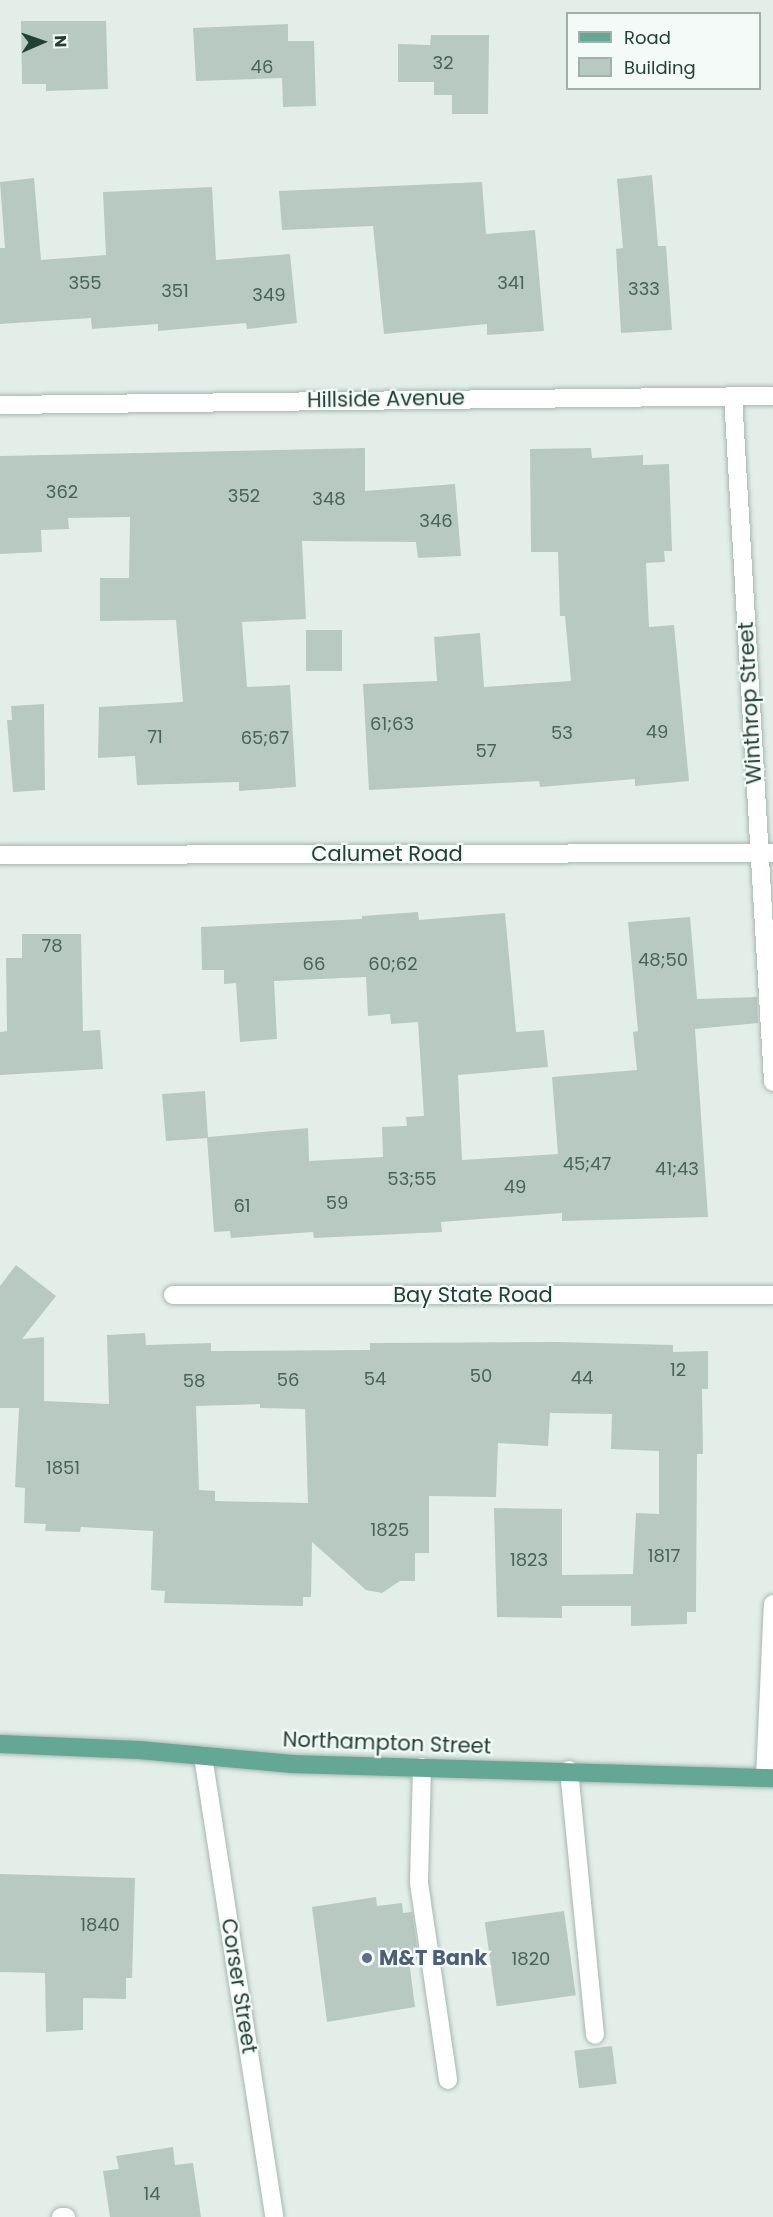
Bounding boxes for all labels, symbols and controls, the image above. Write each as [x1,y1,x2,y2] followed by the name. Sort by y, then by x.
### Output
[12,12,72,72] north arrow
[566,12,761,90] legend
[624,25,671,50] text: Road
[49,35,72,48] text: N
[433,52,453,74] house number: 32
[624,55,696,80] text: Building
[251,56,273,78] house number: 46
[68,272,102,294] house number: 355
[497,272,525,294] house number: 341
[628,278,660,300] house number: 333
[161,280,189,302] house number: 351
[252,284,286,306] house number: 349
[307,385,465,413] street label: Hillside Avenue
[46,481,78,503] house number: 362
[228,485,260,507] house number: 352
[312,488,346,510] house number: 348
[419,510,453,532] house number: 346
[733,621,767,785] street label: Winthrop Street
[370,713,414,735] house number: 61;63
[646,721,668,743] house number: 49
[551,722,573,744] house number: 53
[147,726,163,748] house number: 71
[241,727,289,749] house number: 65;67
[475,740,497,762] house number: 57
[311,841,463,867] street label: Calumet Road
[41,935,63,957] house number: 78
[638,949,688,971] house number: 48;50
[303,953,325,975] house number: 66
[368,953,418,975] house number: 60;62
[563,1153,611,1175] house number: 45;47
[655,1158,699,1180] house number: 41;43
[387,1168,437,1190] house number: 53;55
[504,1176,526,1198] house number: 49
[326,1192,348,1214] house number: 59
[233,1195,251,1217] house number: 61
[393,1282,553,1308] street label: Bay State Road
[670,1359,686,1381] house number: 12
[470,1365,492,1387] house number: 50
[571,1367,593,1389] house number: 44
[364,1368,386,1390] house number: 54
[277,1369,299,1391] house number: 56
[183,1370,205,1392] house number: 58
[46,1457,80,1479] house number: 1851
[371,1519,409,1541] house number: 1825
[648,1545,680,1567] house number: 1817
[510,1549,548,1571] house number: 1823
[282,1727,492,1759] street label: Northampton Street
[80,1914,120,1936] house number: 1840
[216,1917,262,2055] street label: Corser Street
[379,1945,487,1971] place label: M&T Bank
[512,1948,550,1970] house number: 1820
[360,1951,374,1965] marker: M&T Bank
[143,2183,161,2205] house number: 14

